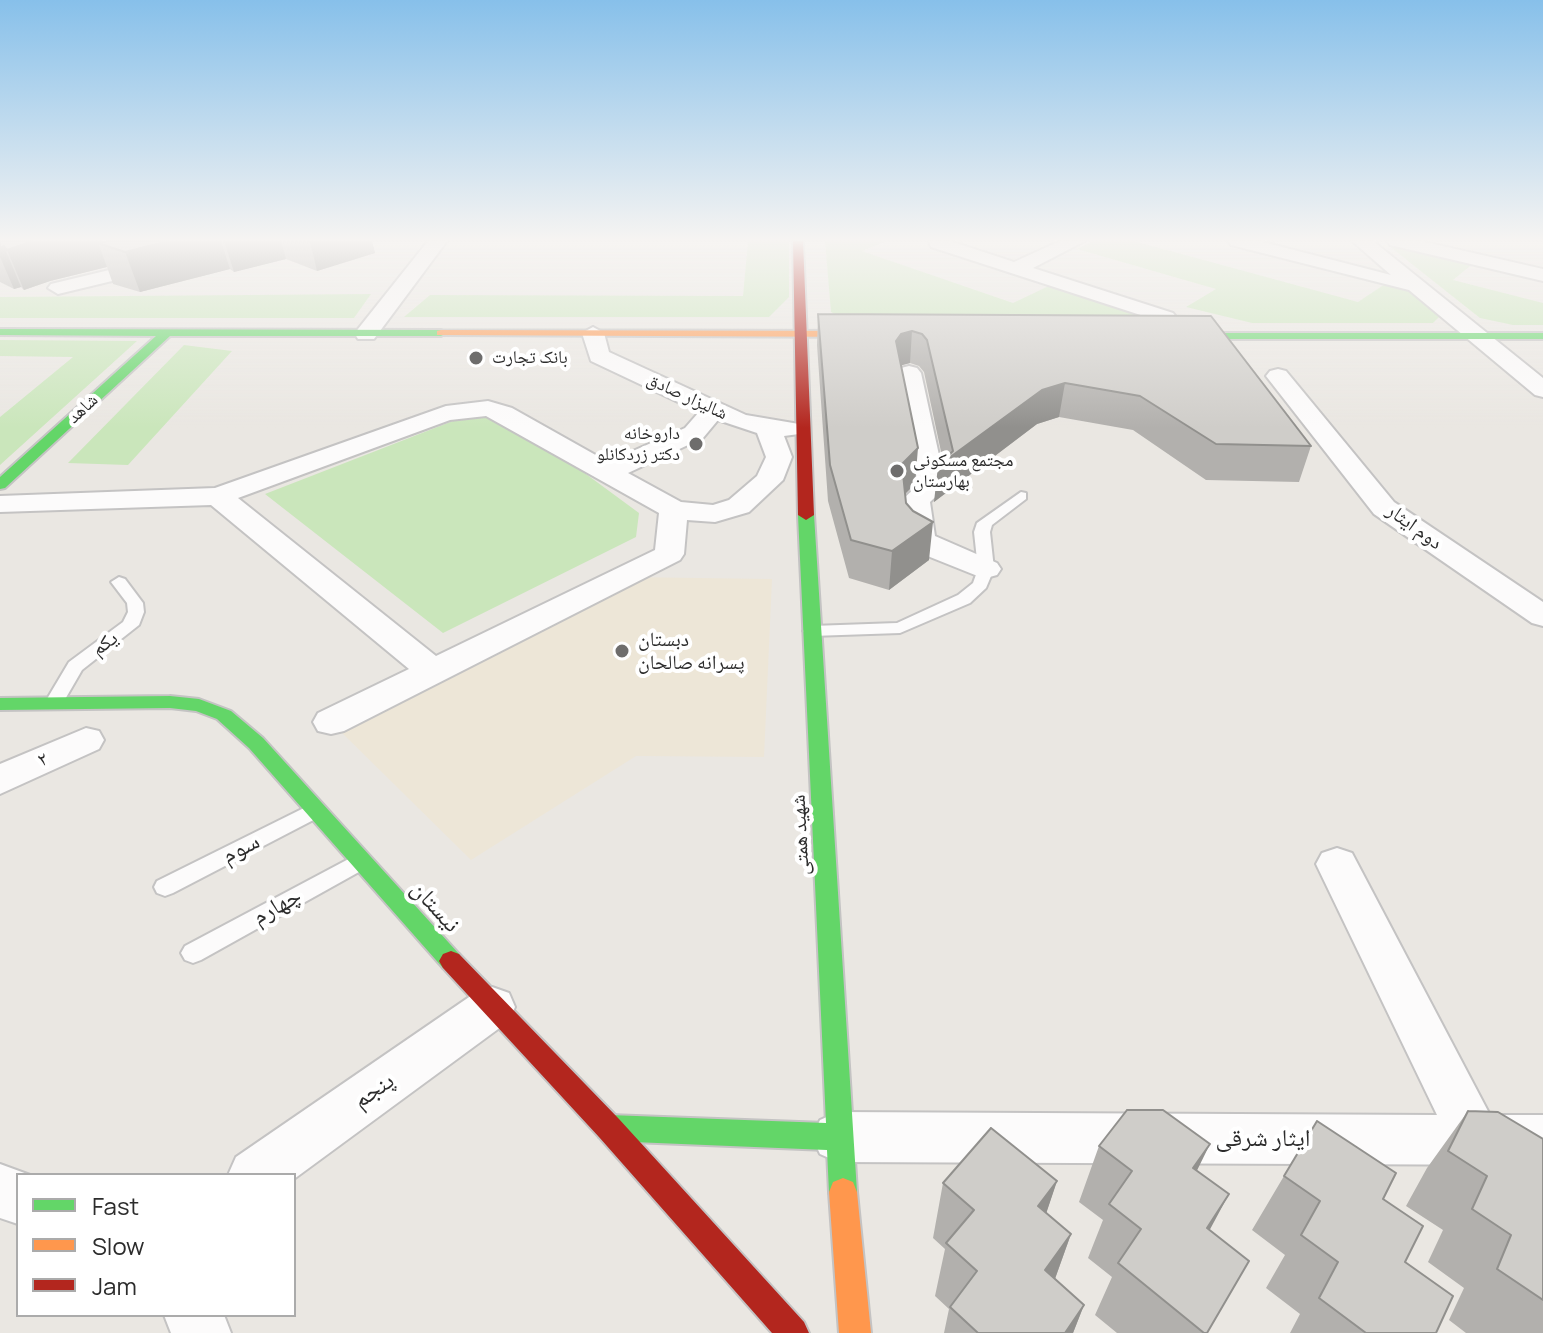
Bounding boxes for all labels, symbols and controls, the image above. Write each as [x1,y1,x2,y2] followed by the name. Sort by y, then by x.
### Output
[492,347,568,369] place label: بانک تجارت
[467,349,485,367] marker: بانک تجارت
[643,369,731,425] street label: شالیزار صادق
[63,389,103,429] street label: شاهد
[597,423,680,466] place label: داروخانه دکتر زردکانلو
[687,435,705,453] marker: داروخانه دکتر زردکانلو
[913,450,1013,492] place label: مجتمع مسکونی بهارستان
[888,462,906,480] marker: مجتمع مسکونی بهارستان
[1381,499,1447,555] street label: دوم ایثار
[87,626,123,662] street label: یکم
[638,628,745,675] place label: دبستان پسرانه صالحان
[613,642,631,660] marker: دبستان پسرانه صالحان
[34,747,52,773] street label: ۲
[787,794,815,876] street label: شهید همتی
[217,827,265,871] street label: سوم
[404,875,466,939] street label: نيستان
[248,882,306,932] street label: چهارم
[348,1067,400,1115] street label: پنجم
[1216,1125,1310,1153] street label: ایثار شرقی
[16,1173,296,1317] legend
[92,1189,139,1222] text: Fast
[92,1229,145,1262] text: Slow
[92,1269,137,1302] text: Jam

